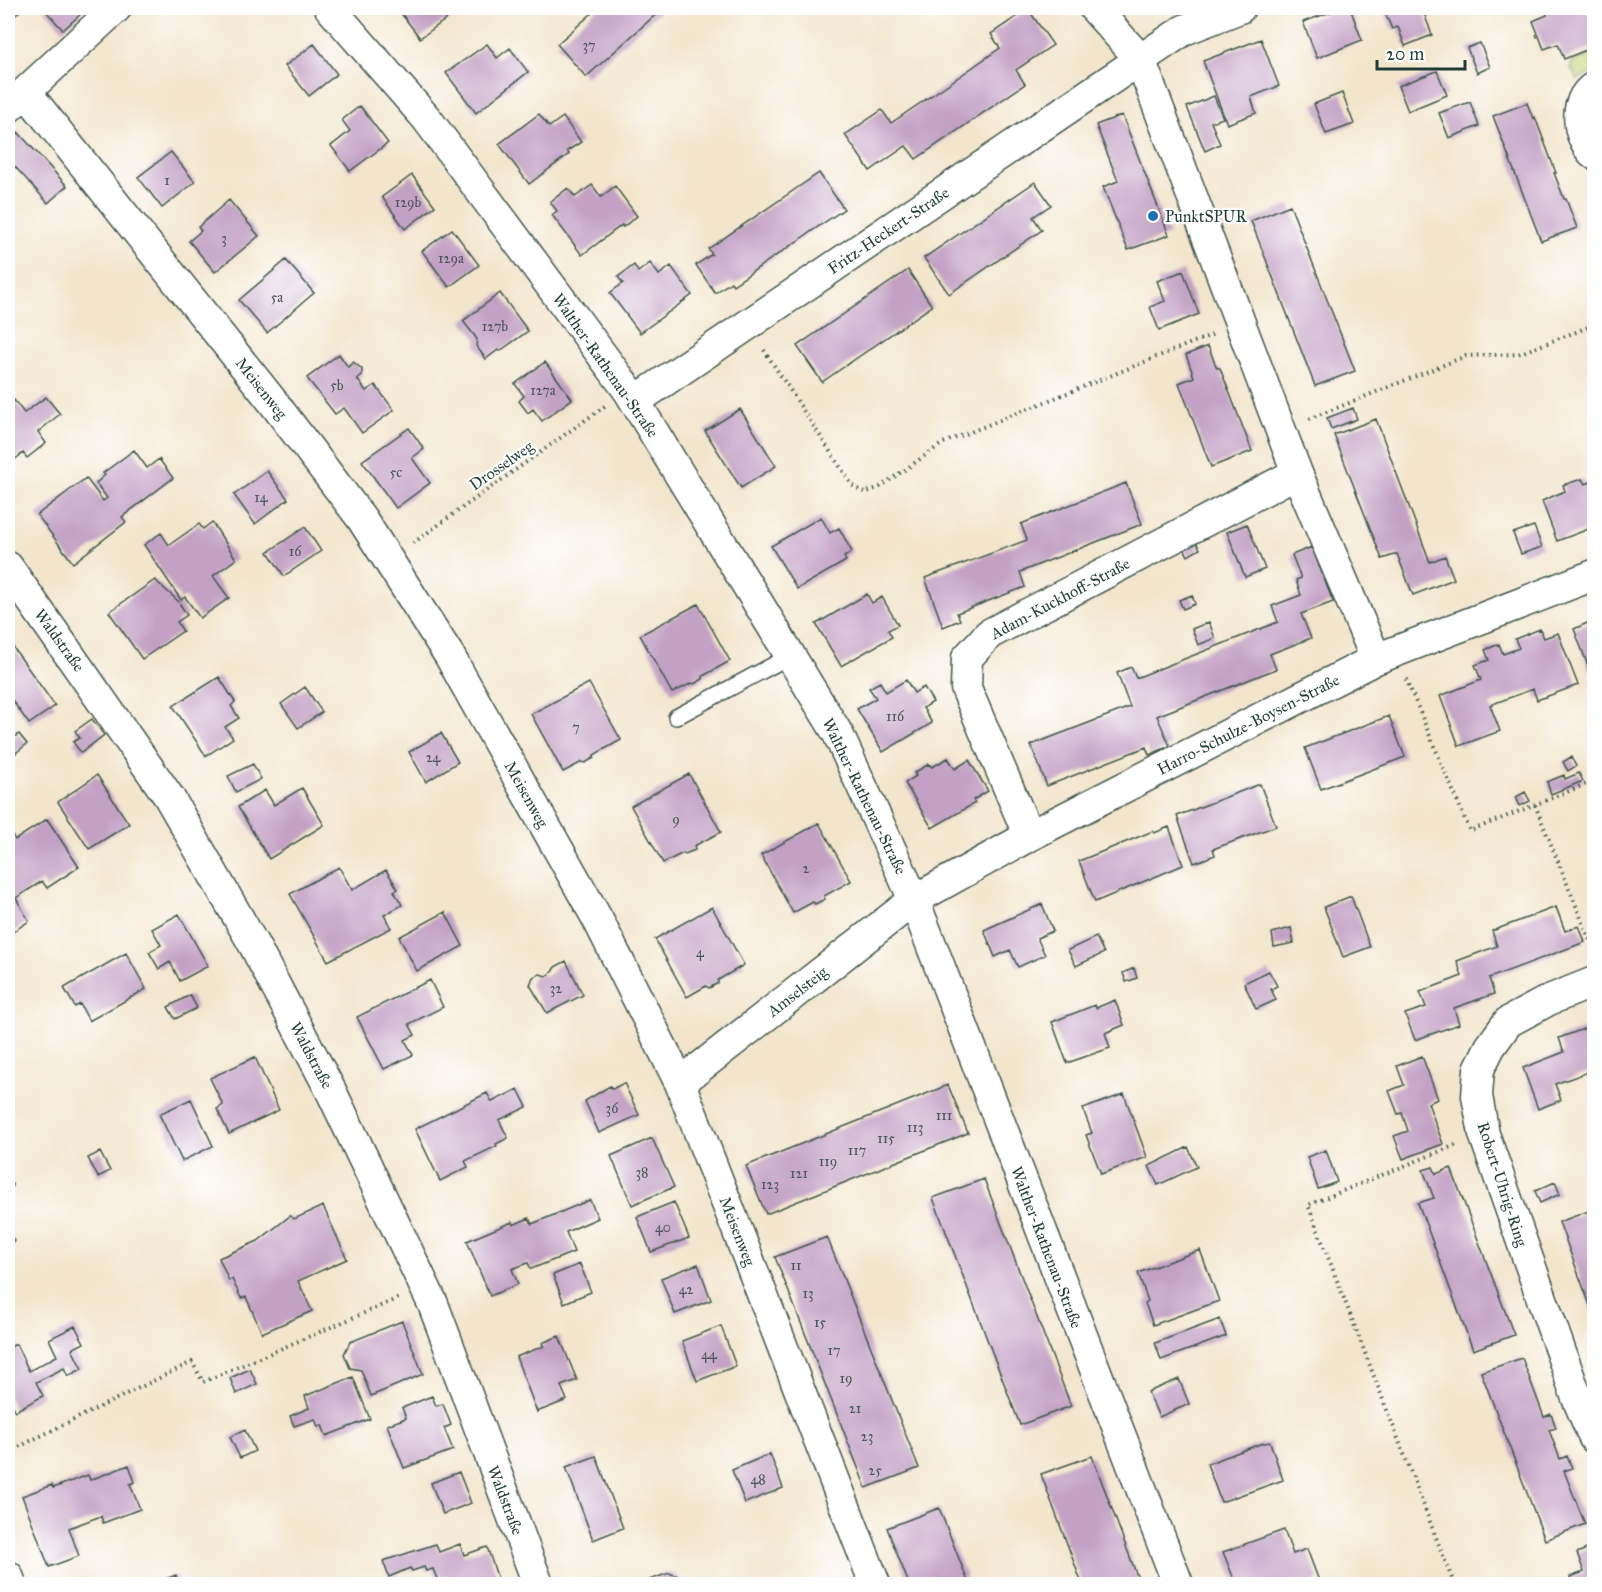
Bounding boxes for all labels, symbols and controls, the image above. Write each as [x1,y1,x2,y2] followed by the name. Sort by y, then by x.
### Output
[1377,33,1466,71] scale bar
[582,37,596,54] house number: 37
[1386,43,1424,65] text: 20 m
[164,172,170,189] house number: 1
[824,183,953,278] street label: Fritz-Heckert-Straße
[395,194,422,211] house number: 129b
[1165,207,1247,226] place label: PunktSPUR
[1146,209,1160,223] marker: PunktSPUR
[221,230,227,247] house number: 3
[438,250,464,267] house number: 129a
[271,289,283,306] house number: 5a
[549,290,663,441] street label: Walther-Rathenau-Straße
[482,318,508,335] house number: 127b
[231,354,292,424] street label: Meisenweg
[330,377,344,394] house number: 5b
[530,382,556,399] house number: 127a
[466,436,538,495] street label: Drosselweg
[390,464,402,481] house number: 5c
[254,489,269,506] house number: 14
[289,543,302,560] house number: 16
[986,554,1133,644] street label: Adam-Kuckhoff-Straße
[31,605,89,676] street label: Waldstraße
[1154,670,1343,779] street label: Harro-Schulze-Boysen-Straße
[886,708,905,725] house number: 116
[818,715,911,878] street label: Walther-Rathenau-Straße
[572,719,580,736] house number: 7
[426,749,442,766] house number: 24
[500,758,553,832] street label: Meisenweg
[672,811,680,828] house number: 9
[803,860,810,877] house number: 2
[696,944,705,961] house number: 4
[763,962,832,1022] street label: Amselsteig
[550,980,562,997] house number: 32
[286,1019,337,1092] street label: Waldstraße
[606,1100,619,1117] house number: 36
[936,1107,953,1124] house number: 111
[907,1119,923,1136] house number: 113
[1472,1120,1532,1250] street label: Robert-Uhrig-Ring
[877,1130,895,1147] house number: 115
[848,1142,866,1159] house number: 117
[819,1153,837,1170] house number: 119
[635,1164,649,1181] house number: 38
[1007,1164,1086,1331] street label: Walther-Rathenau-Straße
[790,1165,808,1182] house number: 121
[761,1176,779,1193] house number: 123
[715,1194,760,1269] street label: Meisenweg
[655,1219,671,1236] house number: 40
[790,1257,802,1274] house number: 11
[679,1281,693,1298] house number: 42
[802,1285,814,1302] house number: 13
[814,1314,826,1331] house number: 15
[827,1342,841,1359] house number: 17
[701,1346,718,1363] house number: 44
[840,1370,852,1387] house number: 19
[849,1400,862,1417] house number: 21
[861,1428,873,1445] house number: 23
[868,1462,882,1479] house number: 25
[484,1463,528,1538] street label: Waldstraße
[750,1471,766,1488] house number: 48

